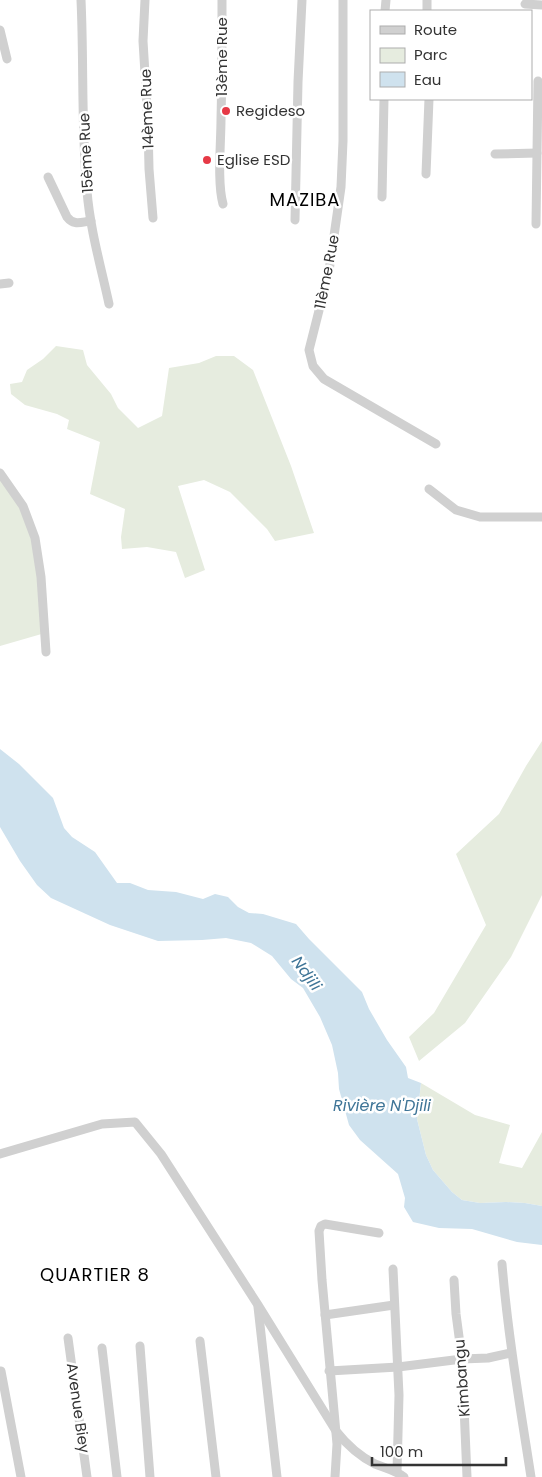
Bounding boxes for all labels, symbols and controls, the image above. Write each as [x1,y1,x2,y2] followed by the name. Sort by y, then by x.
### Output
[370,10,532,100] legend
[211,17,232,97] street label: 13ème Rue
[414,19,457,40] text: Route
[414,44,448,65] text: Parc
[135,69,158,150] street label: 14ème Rue
[414,69,441,90] text: Eau
[236,100,305,121] place label: Regideso
[220,105,232,117] marker: Regideso
[73,112,98,194] street label: 15ème Rue
[217,149,290,170] place label: Eglise ESD
[201,154,213,166] marker: Eglise ESD
[270,187,340,212] district label: MAZIBA
[309,233,344,311] street label: 11ème Rue
[286,951,328,996] water label: Ndjili
[333,1094,432,1117] water label: Rivière N'Djili
[40,1262,150,1287] district label: QUARTIER 8
[448,1339,475,1418] street label: Kimbangu
[62,1361,95,1455] street label: Avenue Biey
[372,1434,506,1466] scale bar
[380,1441,423,1462] text: 100 m

